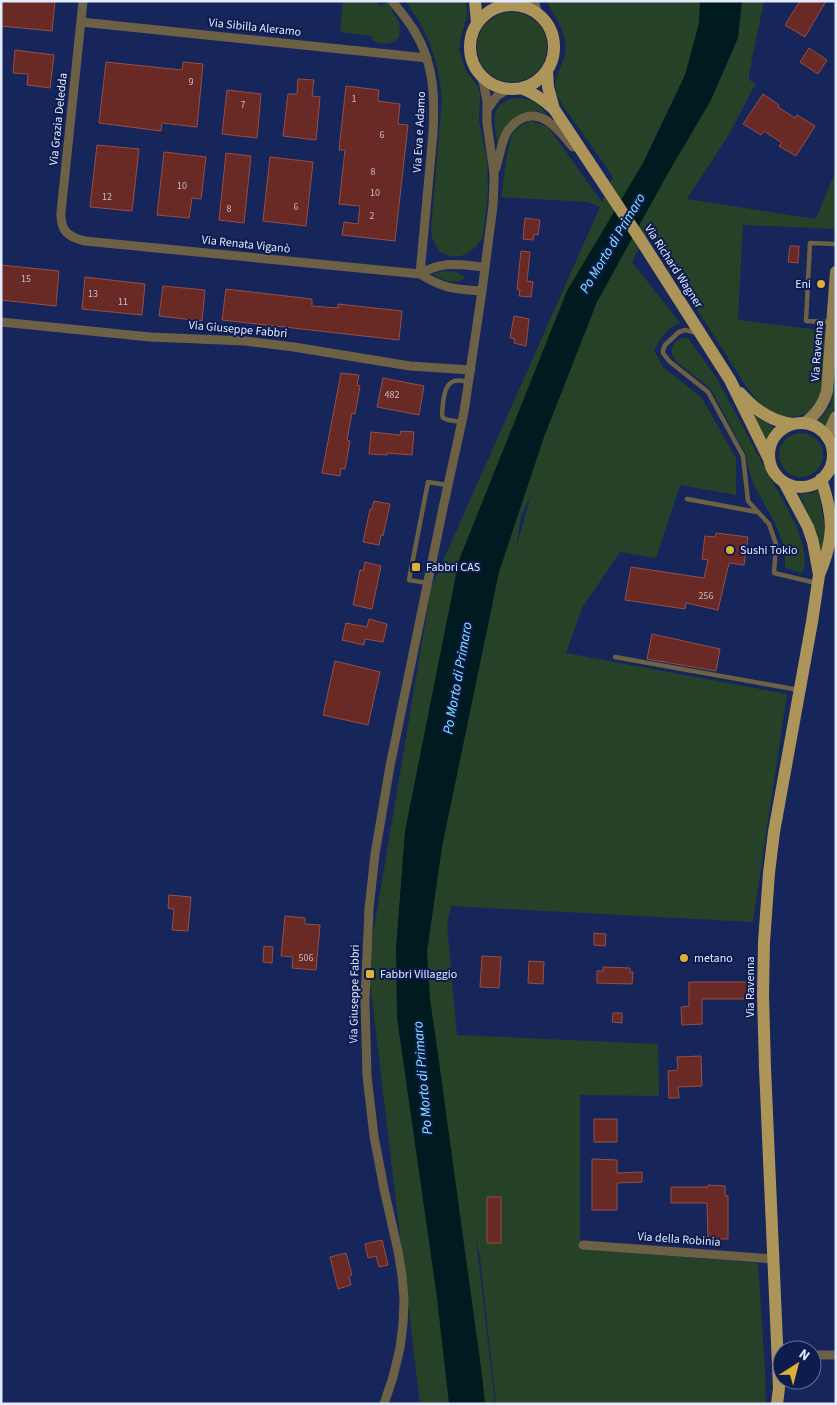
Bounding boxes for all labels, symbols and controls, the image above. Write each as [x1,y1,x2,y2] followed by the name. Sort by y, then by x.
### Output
[208,14,302,41] street label: Via Sibilla Aleramo
[45,72,72,166] street label: Via Grazia Deledda
[189,75,194,89] house number: 9
[409,91,430,173] street label: Via Eva e Adamo
[352,92,357,106] house number: 1
[241,98,246,112] house number: 7
[380,128,385,142] house number: 6
[371,165,376,179] house number: 8
[177,179,187,193] house number: 10
[370,186,380,200] house number: 10
[102,190,112,204] house number: 12
[575,190,651,297] water label: Po Morto di Primaro
[294,200,299,214] house number: 6
[227,202,232,216] house number: 8
[370,209,375,223] house number: 2
[640,221,707,312] street label: Via Richard Wagner
[201,231,291,258] street label: Via Renata Viganò
[21,272,31,286] house number: 15
[795,276,811,293] place label: Eni
[815,278,827,290] marker: Eni
[88,287,98,301] house number: 13
[118,295,128,309] house number: 11
[188,317,288,342] street label: Via Giuseppe Fabbri
[807,320,828,382] street label: Via Ravenna
[385,388,399,402] house number: 482
[740,542,797,559] place label: Sushi Tokio
[724,544,736,556] marker: Sushi Tokio
[426,559,480,576] place label: Fabbri CAS
[410,561,422,573] marker: Fabbri CAS
[699,589,713,603] house number: 256
[438,620,478,736] water label: Po Morto di Primaro
[345,944,364,1044] street label: Via Giuseppe Fabbri
[694,950,733,967] place label: metano
[299,951,313,965] house number: 506
[678,952,690,964] marker: metano
[742,956,759,1018] street label: Via Ravenna
[380,966,457,983] place label: Fabbri Villaggio
[364,968,376,980] marker: Fabbri Villaggio
[408,1020,438,1135] water label: Po Morto di Primaro
[637,1228,721,1251] street label: Via della Robinia
[772,1340,822,1390] north arrow
[794,1344,814,1366] text: N

